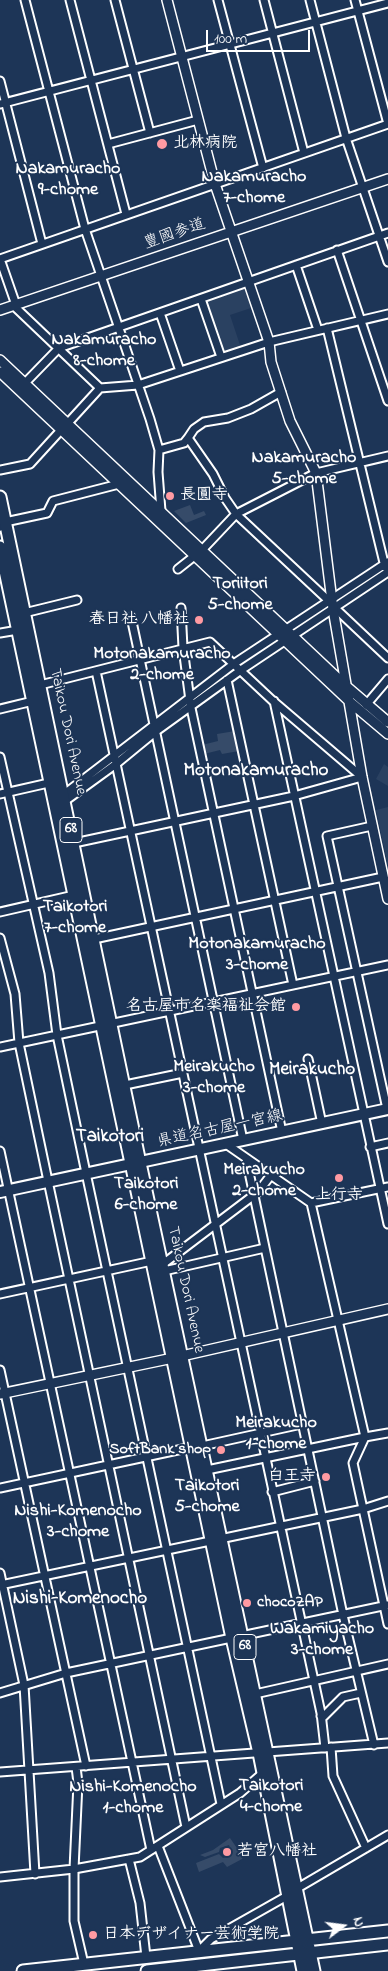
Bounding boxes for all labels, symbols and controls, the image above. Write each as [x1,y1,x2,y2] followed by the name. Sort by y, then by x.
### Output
[208,20,312,52] scale bar
[214,28,247,50] text: 100 m
[173,134,237,154] place label: 北林病院
[155,137,169,151] marker: 北林病院
[16,159,120,202] district label: Nakamuracho 9-chome
[202,167,306,210] district label: Nakamuracho 7-chome
[142,216,208,254] street label: 豊國参道
[52,330,156,372] district label: Nakamuracho 8-chome
[252,448,356,490] district label: Nakamuracho 5-chome
[180,486,228,506] place label: 長圓寺
[164,490,176,502] marker: 長圓寺
[208,574,272,616] district label: Toriitori 5-chome
[89,610,189,630] place label: 春日社 八幡社
[193,614,205,626] marker: 春日社 八幡社
[93,644,231,686] district label: Motonakamuracho 2-chome
[44,667,90,797] street label: Taikou Dori Avenue
[184,761,328,783] district label: Motonakamuracho
[60,818,82,842] road number: 68
[43,897,107,940] district label: Taikotori 7-chome
[188,934,326,976] district label: Motonakamuracho 3-chome
[126,997,286,1017] place label: 名古屋市名楽福祉会館
[290,1001,302,1013] marker: 名古屋市名楽福祉会館
[173,1057,255,1100] district label: Meirakucho 3-chome
[269,1060,355,1082] district label: Meirakucho
[155,1107,285,1153] street label: 県道名古屋一宮線
[76,1127,144,1149] district label: Taikotori
[223,1160,305,1202] district label: Meirakucho 2-chome
[333,1172,345,1184] marker: 上行寺
[114,1174,178,1216] district label: Taikotori 6-chome
[315,1186,363,1206] place label: 上行寺
[162,1225,208,1355] street label: Taikou Dori Avenue
[235,1413,317,1456] district label: Meirakucho 1-chome
[109,1440,211,1460] place label: SoftBank shop
[215,1444,227,1456] marker: SoftBank shop
[268,1467,316,1487] place label: 白王寺
[320,1471,332,1483] marker: 白王寺
[175,1476,239,1518] district label: Taikotori 5-chome
[14,1501,142,1544] district label: Nishi-Komenocho 3-chome
[13,1589,147,1611] district label: Nishi-Komenocho
[257,1593,323,1613] place label: chocoZAP
[241,1597,253,1609] marker: chocoZAP
[270,1619,374,1662] district label: Wakamiyacho 3-chome
[234,1634,256,1660] road number: 68
[239,1776,303,1818] district label: Taikotori 4-chome
[69,1777,197,1820] district label: Nishi-Komenocho 1-chome
[237,1842,317,1862] place label: 若宮八幡社
[221,1846,233,1858] marker: 若宮八幡社
[318,1901,368,1951] north arrow
[347,1915,369,1929] text: N
[103,1925,279,1945] place label: 日本デザイナー芸術学院
[87,1929,99,1941] marker: 日本デザイナー芸術学院

